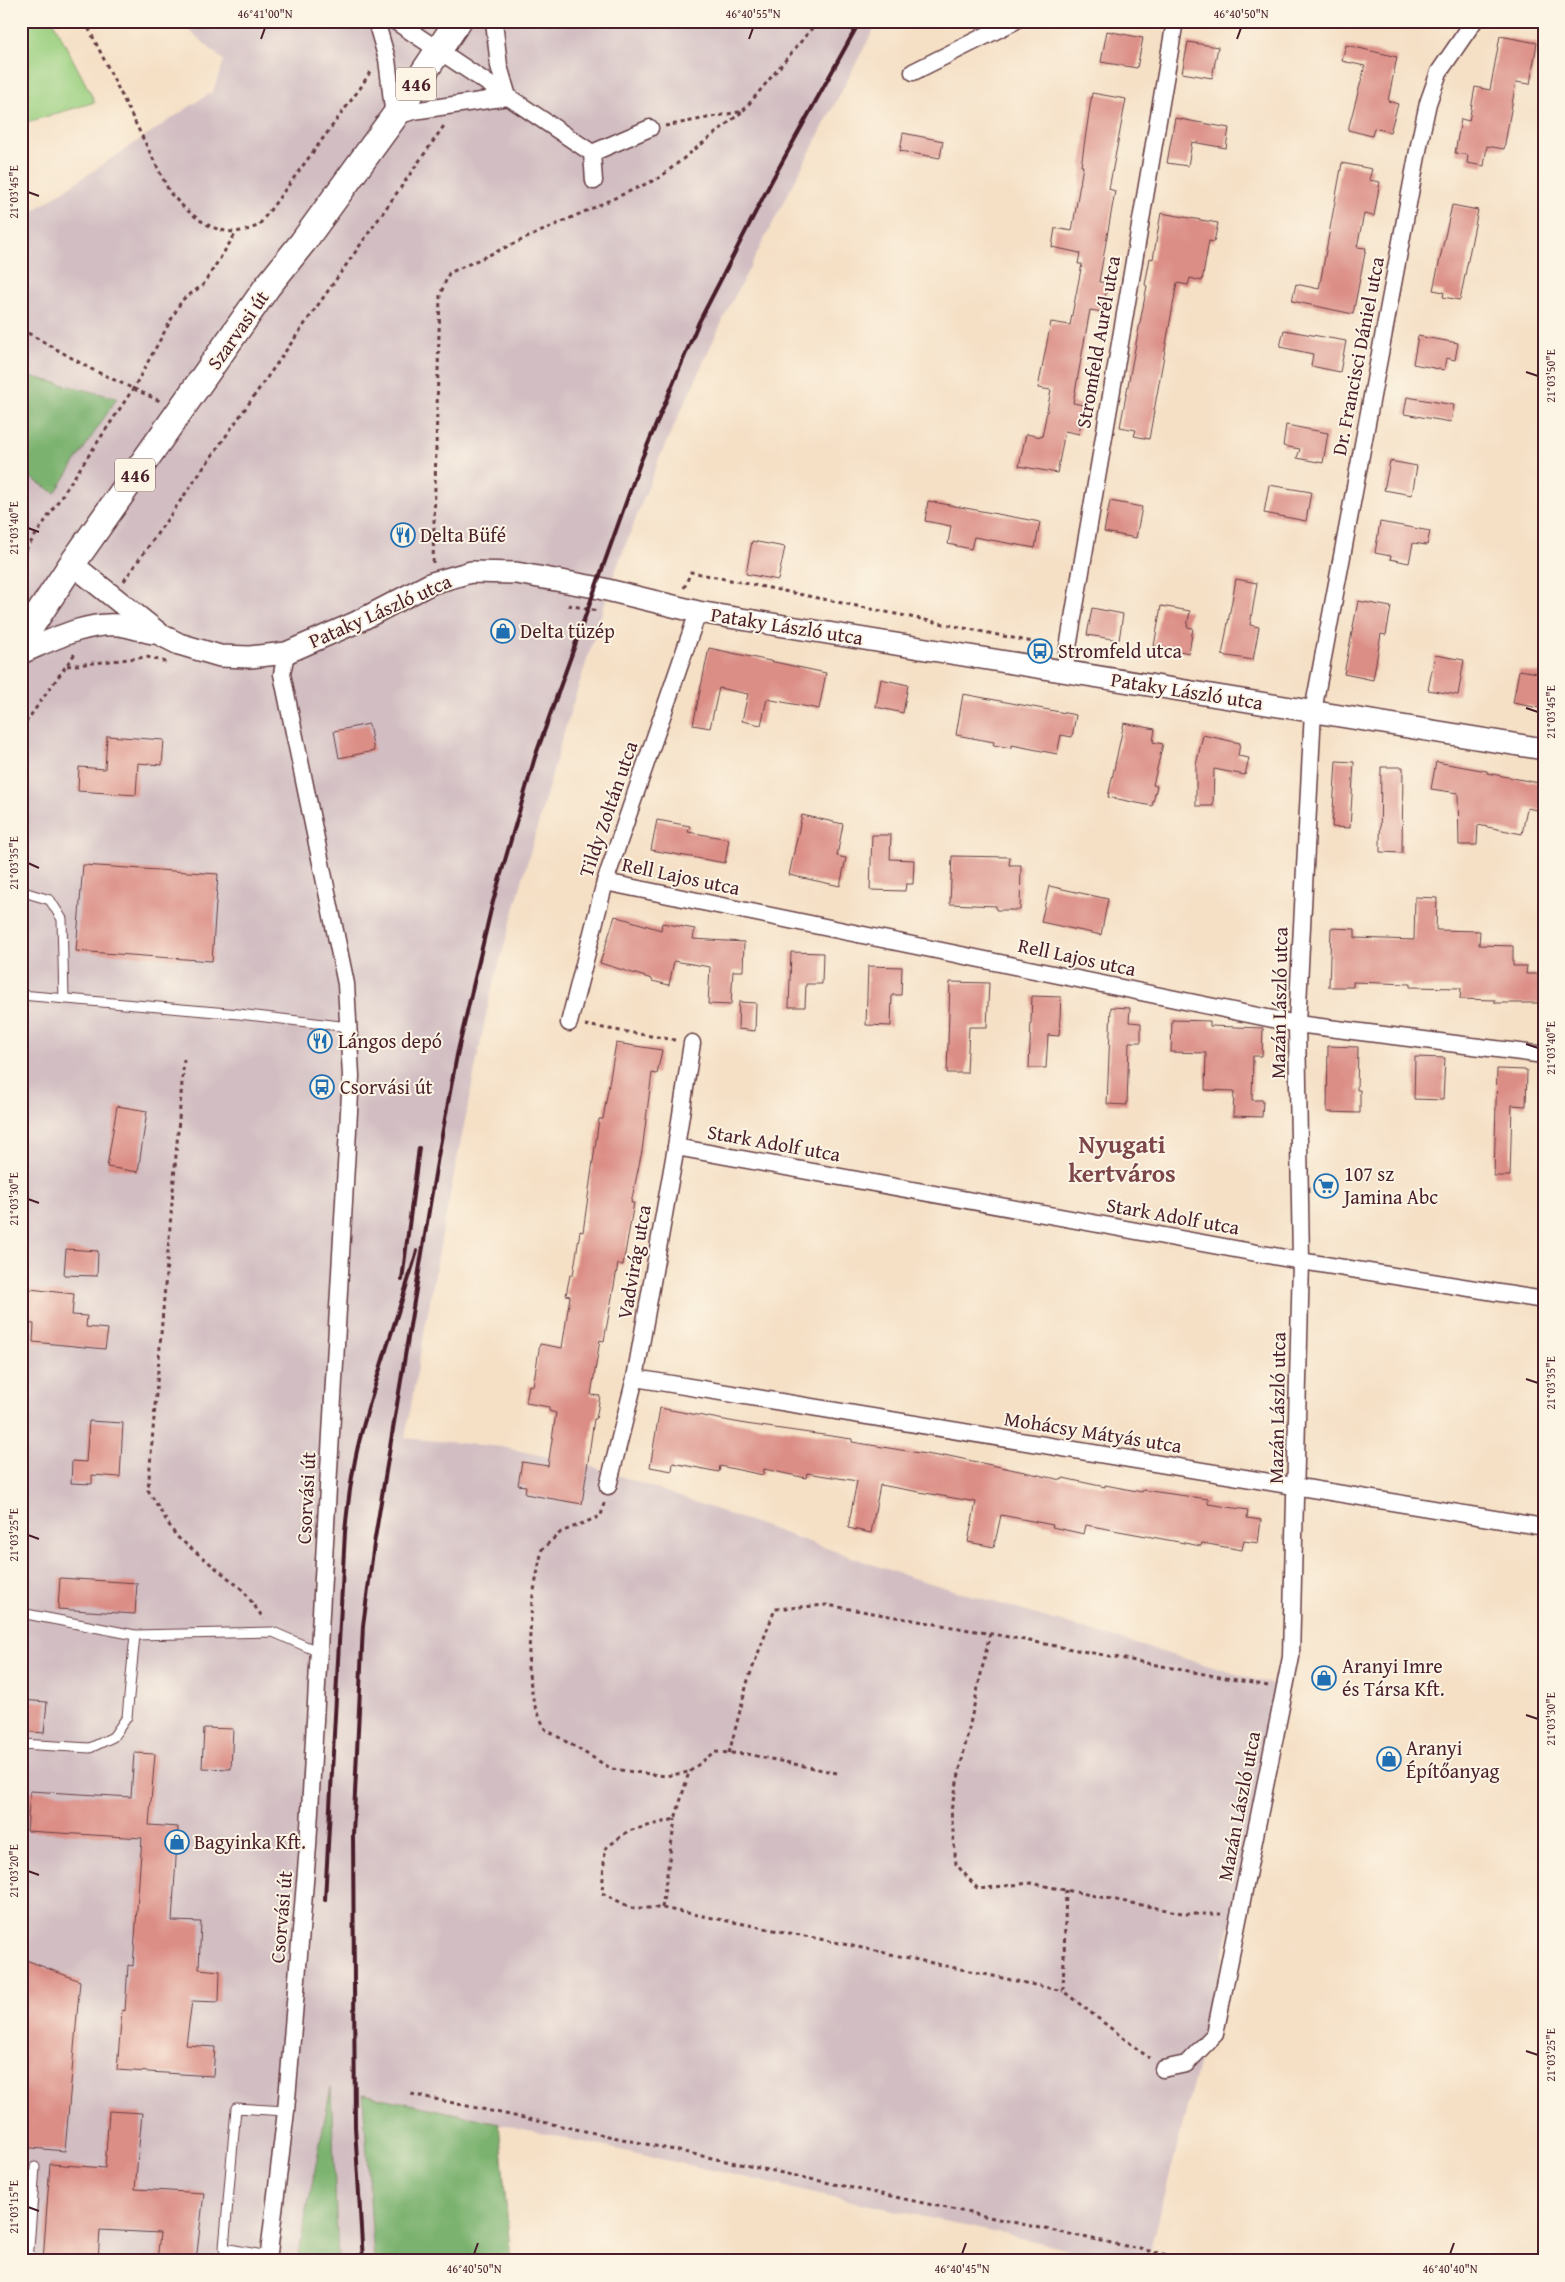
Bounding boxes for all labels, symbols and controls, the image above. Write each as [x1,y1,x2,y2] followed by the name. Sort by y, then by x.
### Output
[237,5,293,22] text: 46°41'00"N
[725,5,781,22] text: 46°40'55"N
[1213,5,1269,22] text: 46°40'50"N
[396,68,436,100] road number: 446
[5,165,22,219] text: 21°03'45"E
[1068,253,1127,430] street label: Stromfeld Aurél utca
[1324,253,1391,458] street label: Dr. Francisci Dániel utca
[200,284,276,375] street label: Szarvasi út
[1542,349,1559,403] text: 21°03'50"E
[115,458,155,492] road number: 446
[5,501,22,555] text: 21°03'40"E
[420,520,506,549] place label: Delta Büfé
[390,522,416,548] restaurant icon: Delta Büfé
[304,566,456,655] street label: Pataky László utca
[709,599,866,652] street label: Pataky László utca
[520,616,615,645] place label: Delta tüzép
[490,618,516,644] shop icon: Delta tüzép
[1058,636,1183,665] place label: Stromfeld utca
[1027,638,1053,664] bus stop icon: Stromfeld utca
[1109,664,1266,717] street label: Pataky László utca
[1542,685,1559,739] text: 21°03'45"E
[571,736,645,881] street label: Tildy Zoltán utca
[5,836,22,890] text: 21°03'35"E
[619,849,743,902] street label: Rell Lajos utca
[1263,926,1294,1079] street label: Mazán László utca
[1015,930,1139,983] street label: Rell Lajos utca
[1542,1021,1559,1075] text: 21°03'40"E
[338,1026,442,1055] place label: Lángos depó
[307,1028,333,1054] restaurant icon: Lángos depó
[340,1072,433,1101] place label: Csorvási út
[309,1074,335,1100] bus stop icon: Csorvási út
[705,1117,843,1169] street label: Stark Adolf utca
[1068,1126,1176,1191] district label: Nyugati kertváros
[1341,1159,1438,1211] place label: 107 sz Jamina Abc
[5,1172,22,1226] text: 21°03'30"E
[1313,1173,1339,1199] supermarket icon: 107 sz Jamina Abc
[1104,1190,1242,1242] street label: Stark Adolf utca
[609,1202,658,1321] street label: Vadvirág utca
[1261,1331,1292,1484] street label: Mazán László utca
[1542,1356,1559,1410] text: 21°03'35"E
[1002,1403,1184,1460] street label: Mohácsy Mátyás utca
[289,1451,322,1545] street label: Csorvási út
[5,1508,22,1562] text: 21°03'25"E
[1342,1651,1445,1703] place label: Aranyi Imre és Társa Kft.
[1311,1665,1337,1691] shop icon: Aranyi Imre és Társa Kft.
[1542,1692,1559,1746] text: 21°03'30"E
[1210,1728,1267,1883] street label: Mazán László utca
[1406,1733,1500,1785] place label: Aranyi Építőanyag
[1376,1746,1402,1772] shop icon: Aranyi Építőanyag
[194,1827,306,1856] place label: Bagyinka Kft.
[164,1829,190,1855] shop icon: Bagyinka Kft.
[5,1844,22,1898] text: 21°03'20"E
[262,1870,299,1964] street label: Csorvási út
[1542,2028,1559,2082] text: 21°03'25"E
[5,2180,22,2234] text: 21°03'15"E
[446,2260,502,2277] text: 46°40'50"N
[934,2260,990,2277] text: 46°40'45"N
[1422,2260,1478,2277] text: 46°40'40"N

